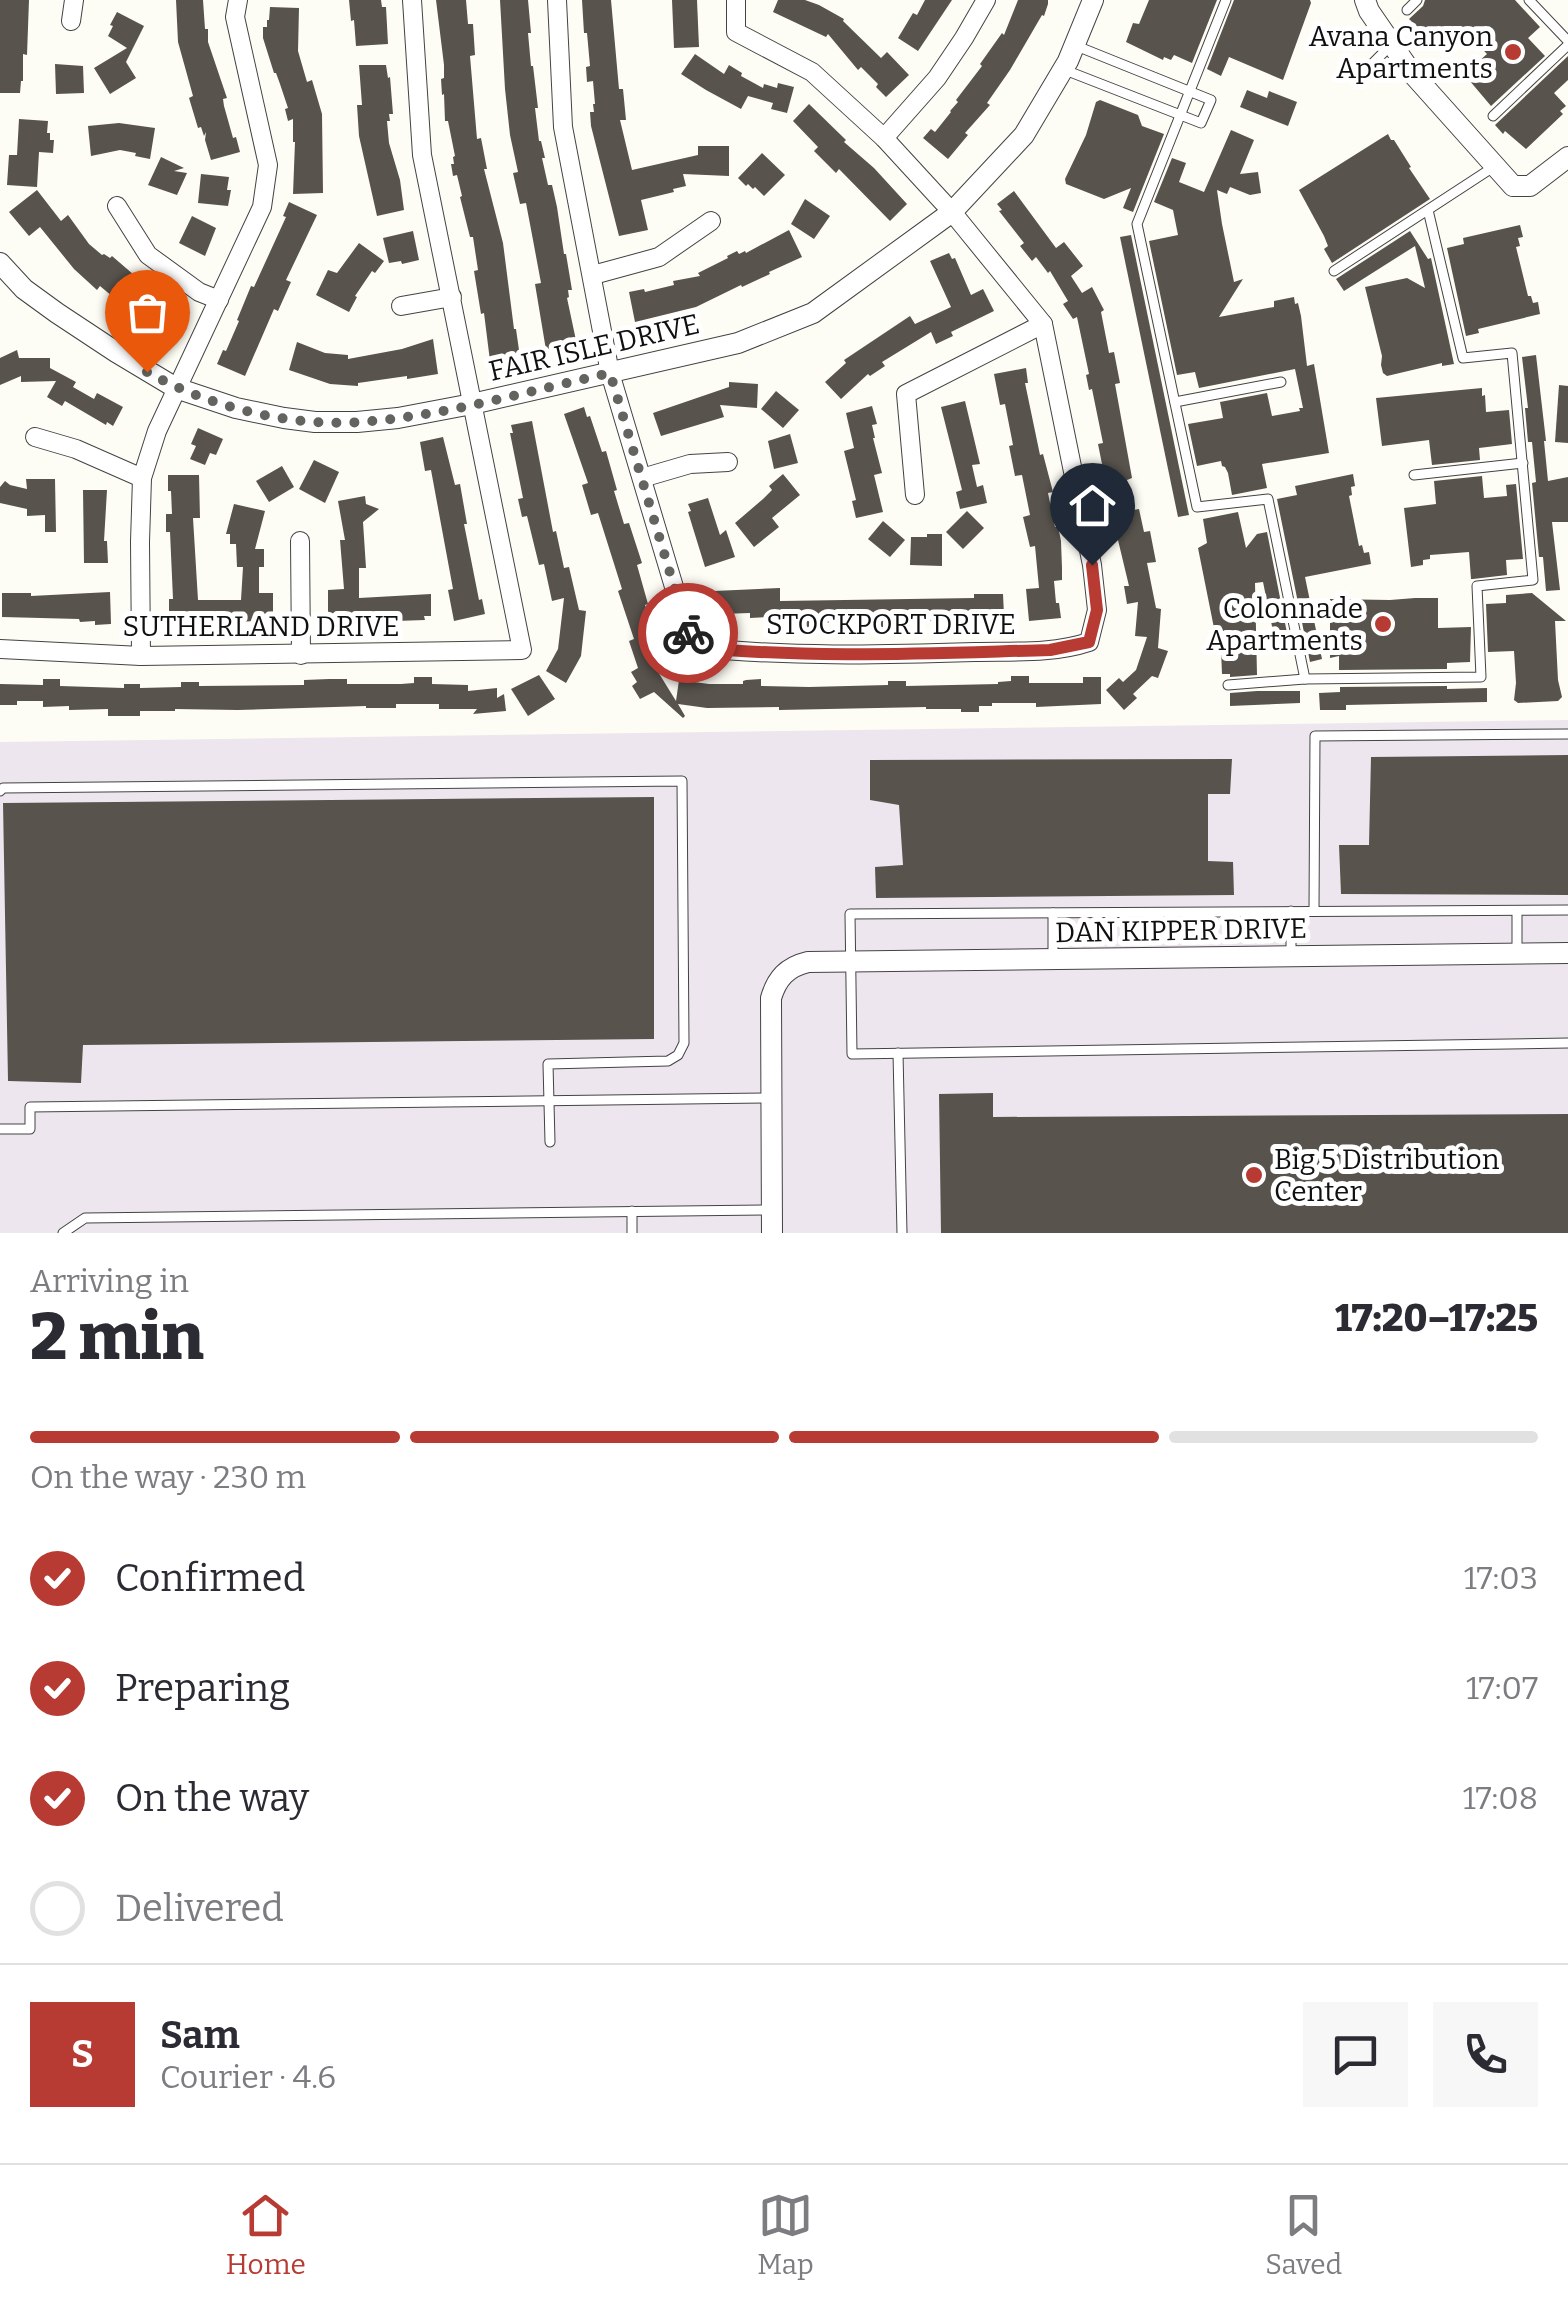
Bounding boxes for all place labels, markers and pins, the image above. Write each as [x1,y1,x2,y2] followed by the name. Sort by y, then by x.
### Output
[1309,20,1493,85] place label: Avana Canyon Apartments
[1502,41,1524,63] marker: Avana Canyon Apartments
[105,270,190,373] pin
[1050,463,1135,566] pin
[1206,592,1363,657] place label: Colonnade Apartments
[1372,613,1394,635] marker: Colonnade Apartments
[1274,1143,1500,1208] place label: Big 5 Distribution Center
[1243,1164,1265,1186] marker: Big 5 Distribution Center

